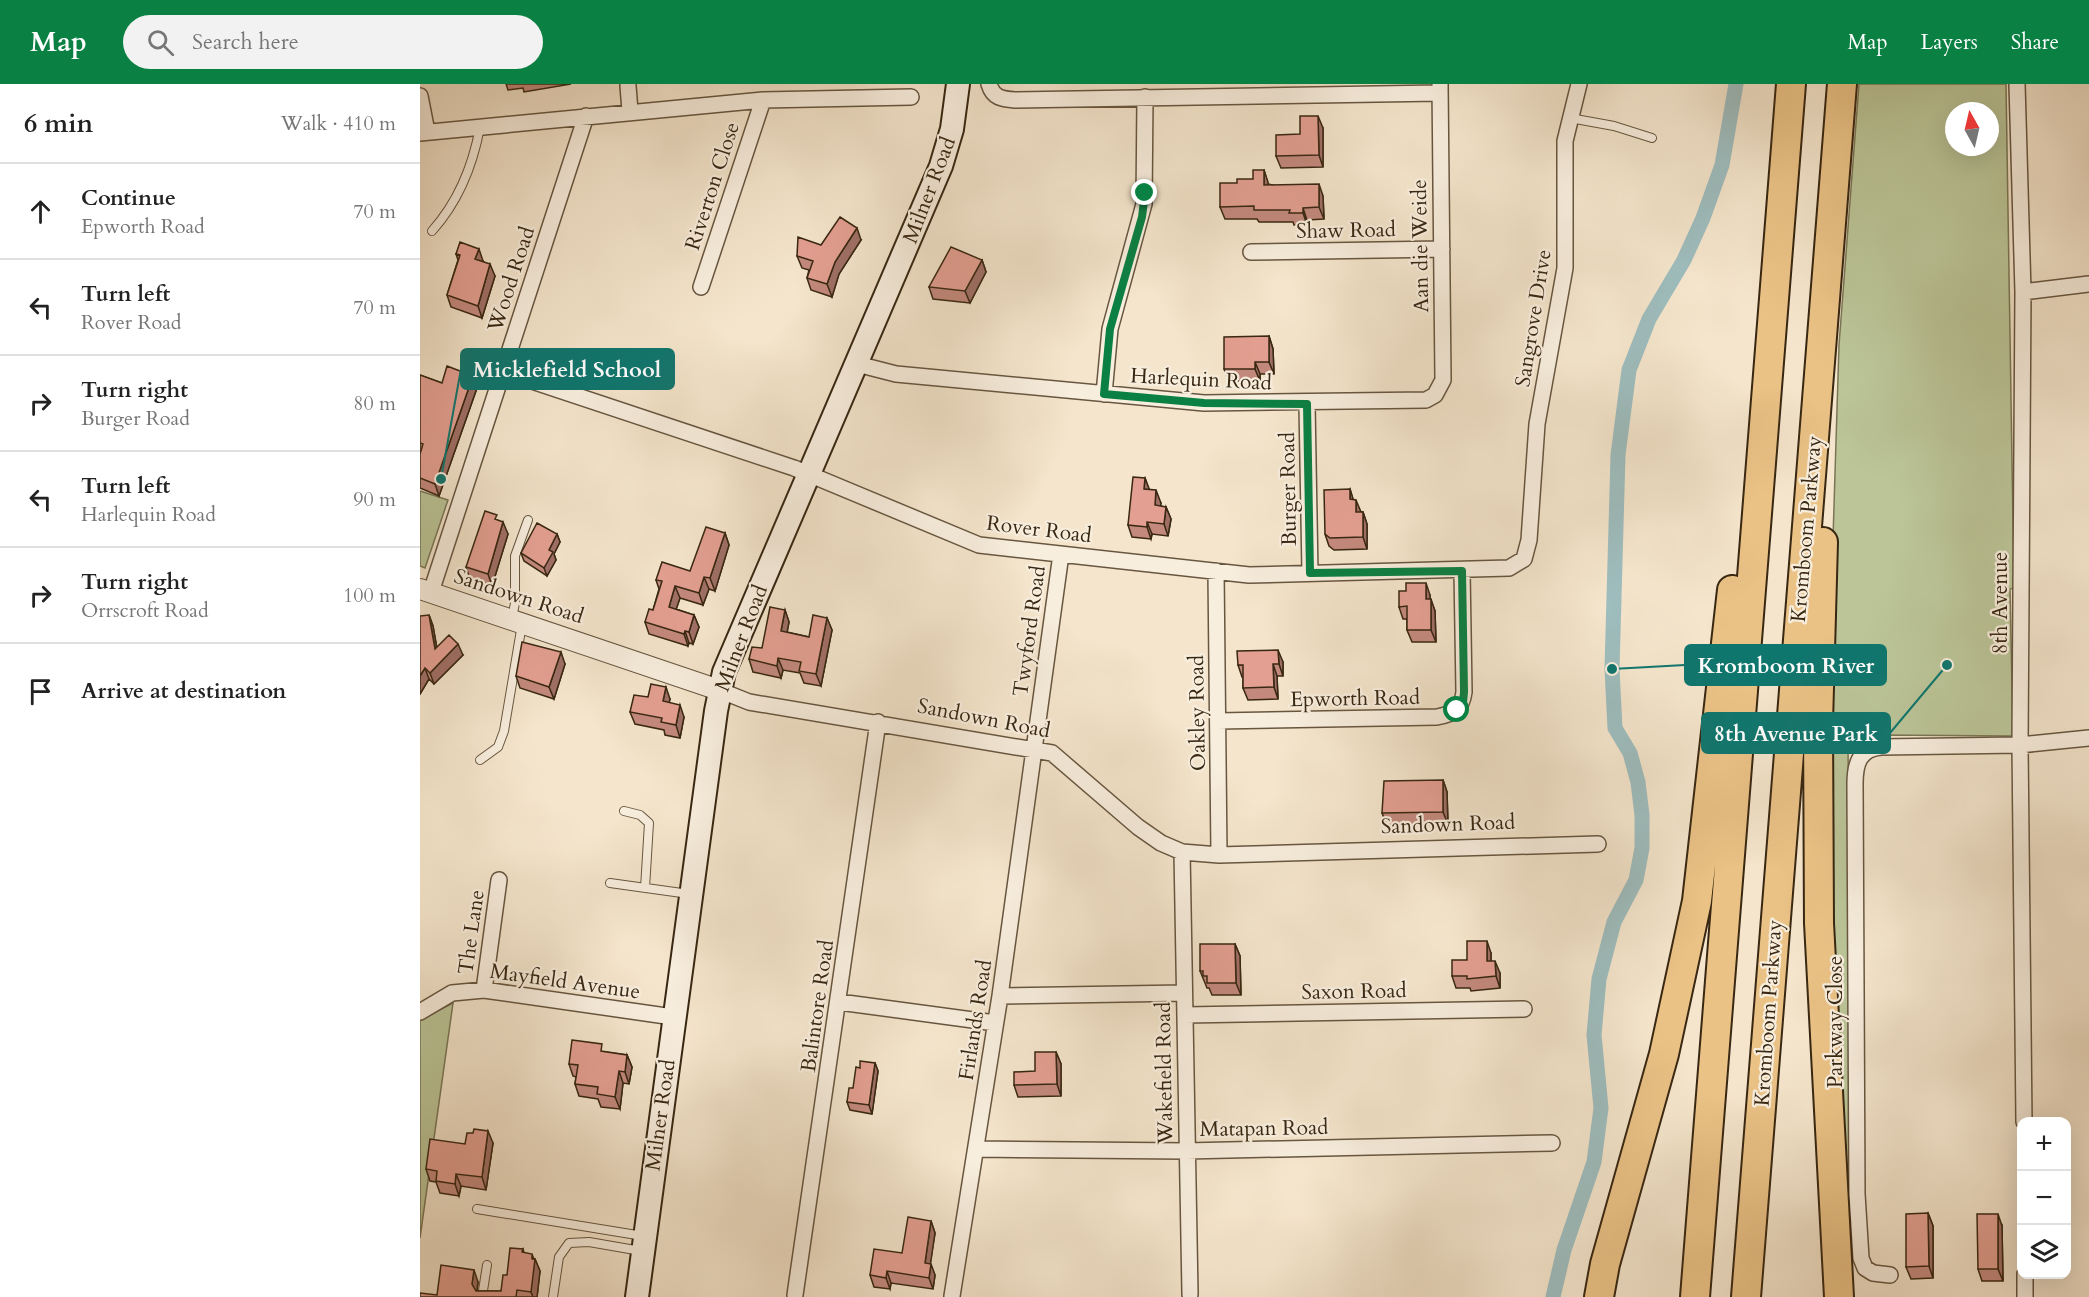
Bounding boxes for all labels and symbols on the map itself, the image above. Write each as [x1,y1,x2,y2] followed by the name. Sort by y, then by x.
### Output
[1945,102,1999,156] north arrow
[678,118,747,254] street label: Riverton Close
[896,133,963,248] street label: Milner Road
[1131,179,1157,205] route end
[1405,179,1436,313] street label: Aan die Weide
[1296,215,1396,246] street label: Shaw Road
[481,223,542,336] street label: Wood Road
[1508,247,1559,389] street label: Sangrove Drive
[461,349,674,389] callout: Micklefield School
[473,355,662,385] text: Micklefield School
[1130,361,1272,398] street label: Harlequin Road
[1273,432,1304,546] street label: Burger Road
[1784,435,1829,624] street label: Kromboom Parkway
[985,509,1093,550] street label: Rover Road
[1986,552,2015,654] street label: 8th Avenue
[450,562,587,631] street label: Sandown Road
[1006,564,1053,698] street label: Twyford Road
[708,581,775,696] street label: Milner Road
[1685,645,1886,685] callout: Kromboom River
[1698,651,1875,681] text: Kromboom River
[1182,655,1213,771] street label: Oakley Road
[1290,683,1420,714] street label: Epworth Road
[915,691,1053,746] street label: Sandown Road
[1443,696,1469,722] route start
[1702,713,1890,753] callout: 8th Avenue Park
[1714,719,1878,749] text: 8th Avenue Park
[1380,808,1516,841] street label: Sandown Road
[451,888,492,976] street label: The Lane
[1748,919,1789,1107] street label: Kromboom Parkway
[794,938,841,1074] street label: Balintore Road
[1821,956,1850,1088] street label: Parkway Close
[488,957,642,1006] street label: Mayfield Avenue
[952,958,999,1083] street label: Firlands Road
[1301,976,1407,1007] street label: Saxon Road
[1149,1001,1180,1146] street label: Wakefield Road
[638,1058,683,1173] street label: Milner Road
[1199,1113,1329,1144] street label: Matapan Road

